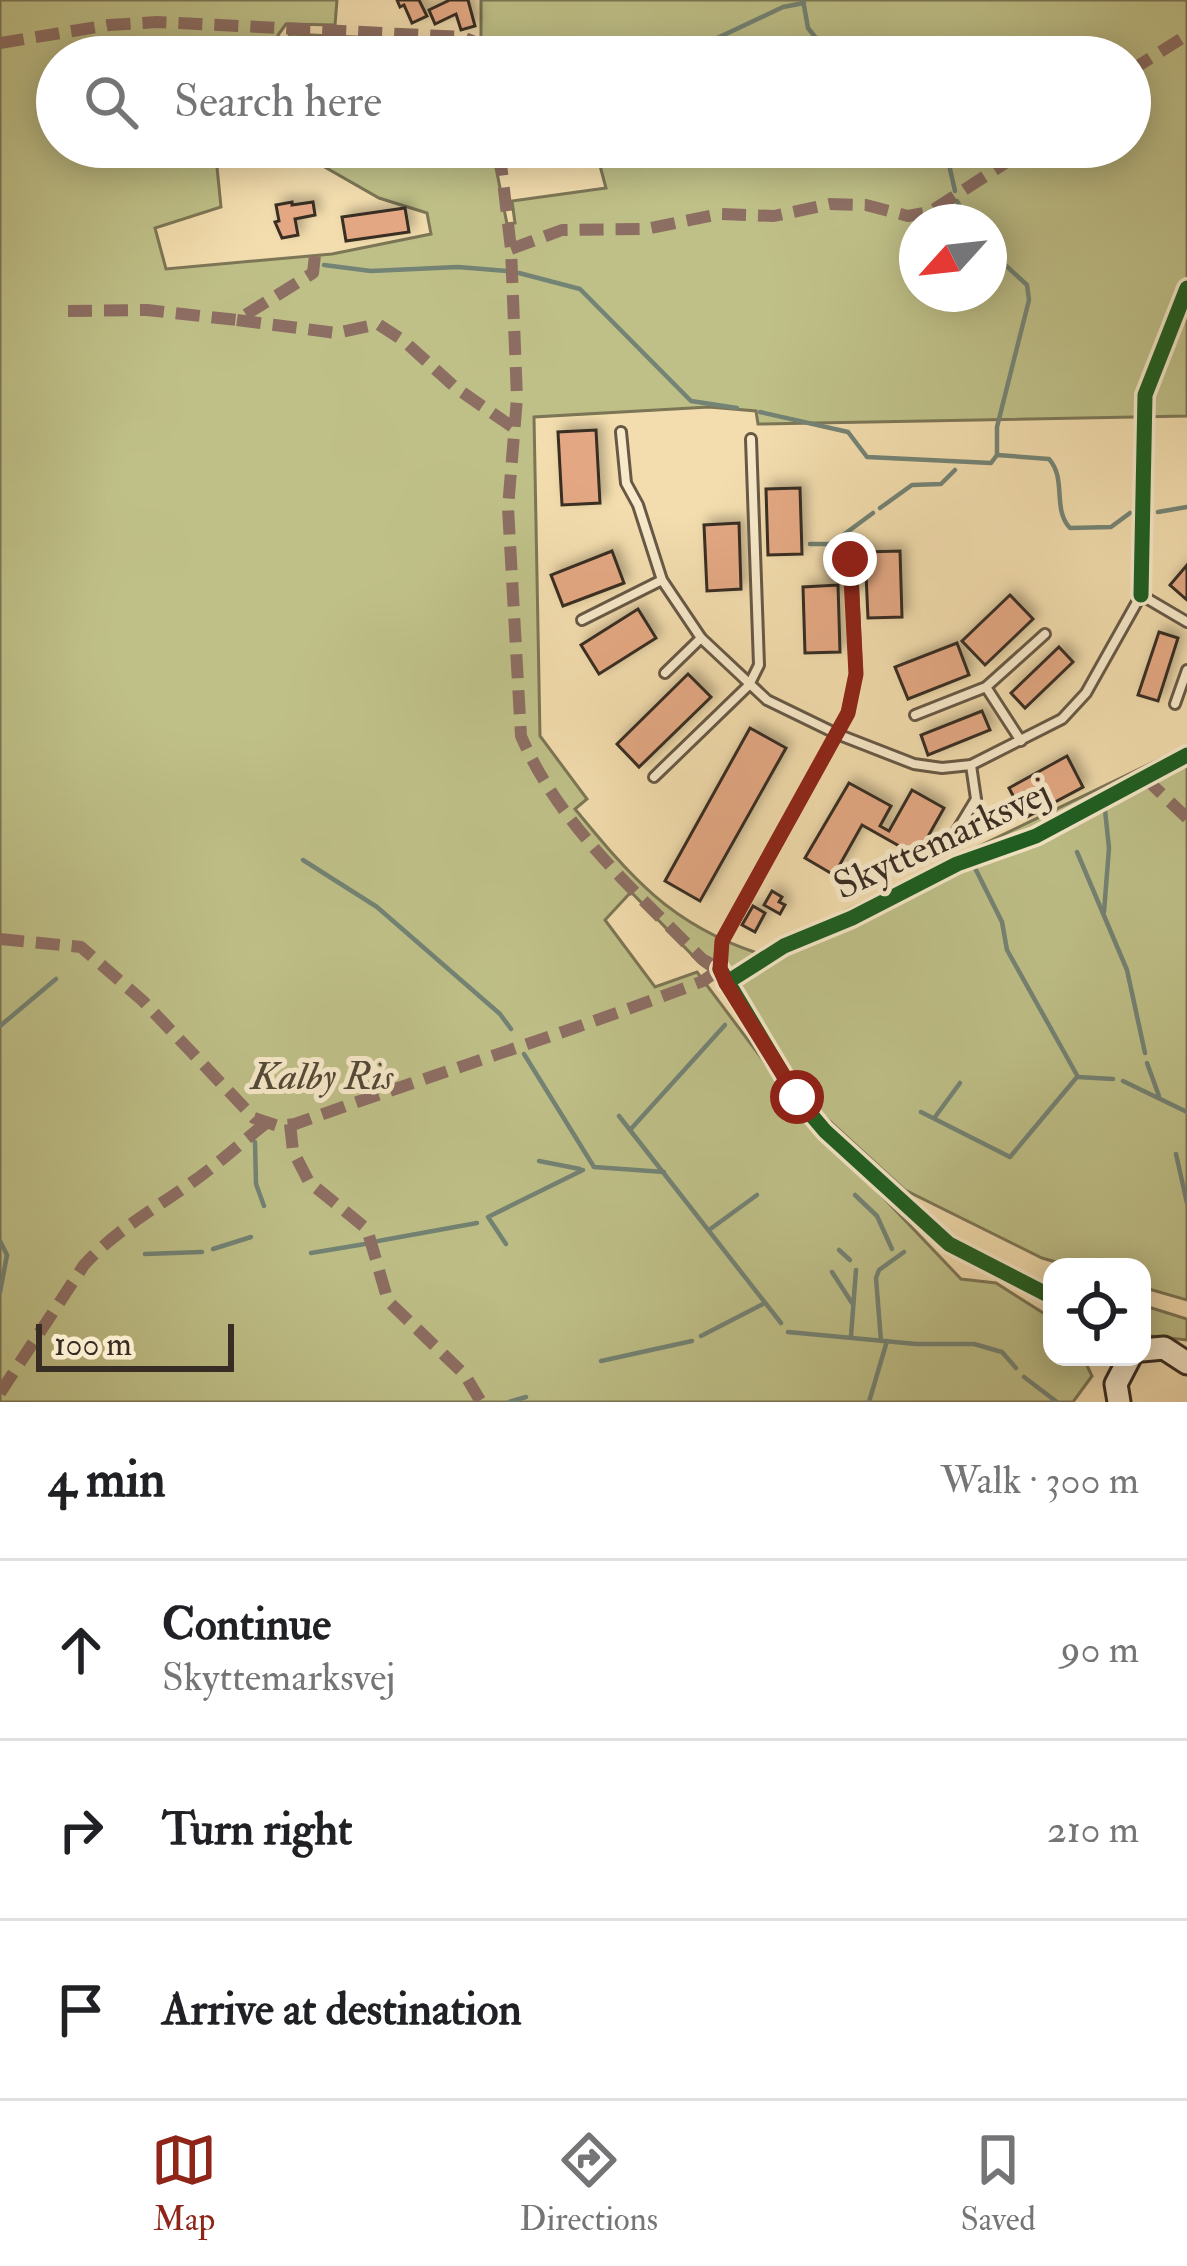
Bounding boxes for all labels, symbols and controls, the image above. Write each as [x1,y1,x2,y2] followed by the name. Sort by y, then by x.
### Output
[36,36,1151,168] search box
[78,69,144,135] icon: search
[174,74,382,130] text: Search here
[899,204,1007,312] north arrow
[823,532,877,586] route end
[826,767,1058,911] street label: Skyttemarksvej
[249,1052,394,1101] park label: Kalby Ris
[770,1070,824,1124] route start
[1043,1258,1151,1366] map controls
[1043,1258,1151,1366] button: locate
[36,1318,234,1371] scale bar
[54,1324,132,1365] text: 100 m
[48,1448,166,1512] text: 4 min
[941,1456,1139,1505] text: Walk · 300 m
[162,1597,331,1653] text: Continue
[48,1617,114,1683] icon: ahead
[1061,1625,1139,1674] text: 90 m
[162,1653,395,1702] text: Skyttemarksvej
[48,1797,114,1863] icon: right
[162,1802,352,1858] text: Turn right
[1047,1805,1139,1854] text: 210 m
[48,1977,114,2043] icon: arrive
[162,1982,522,2038] text: Arrive at destination
[151,2127,217,2240] tab: Map
[520,2127,658,2240] tab: Directions
[960,2127,1036,2240] tab: Saved

